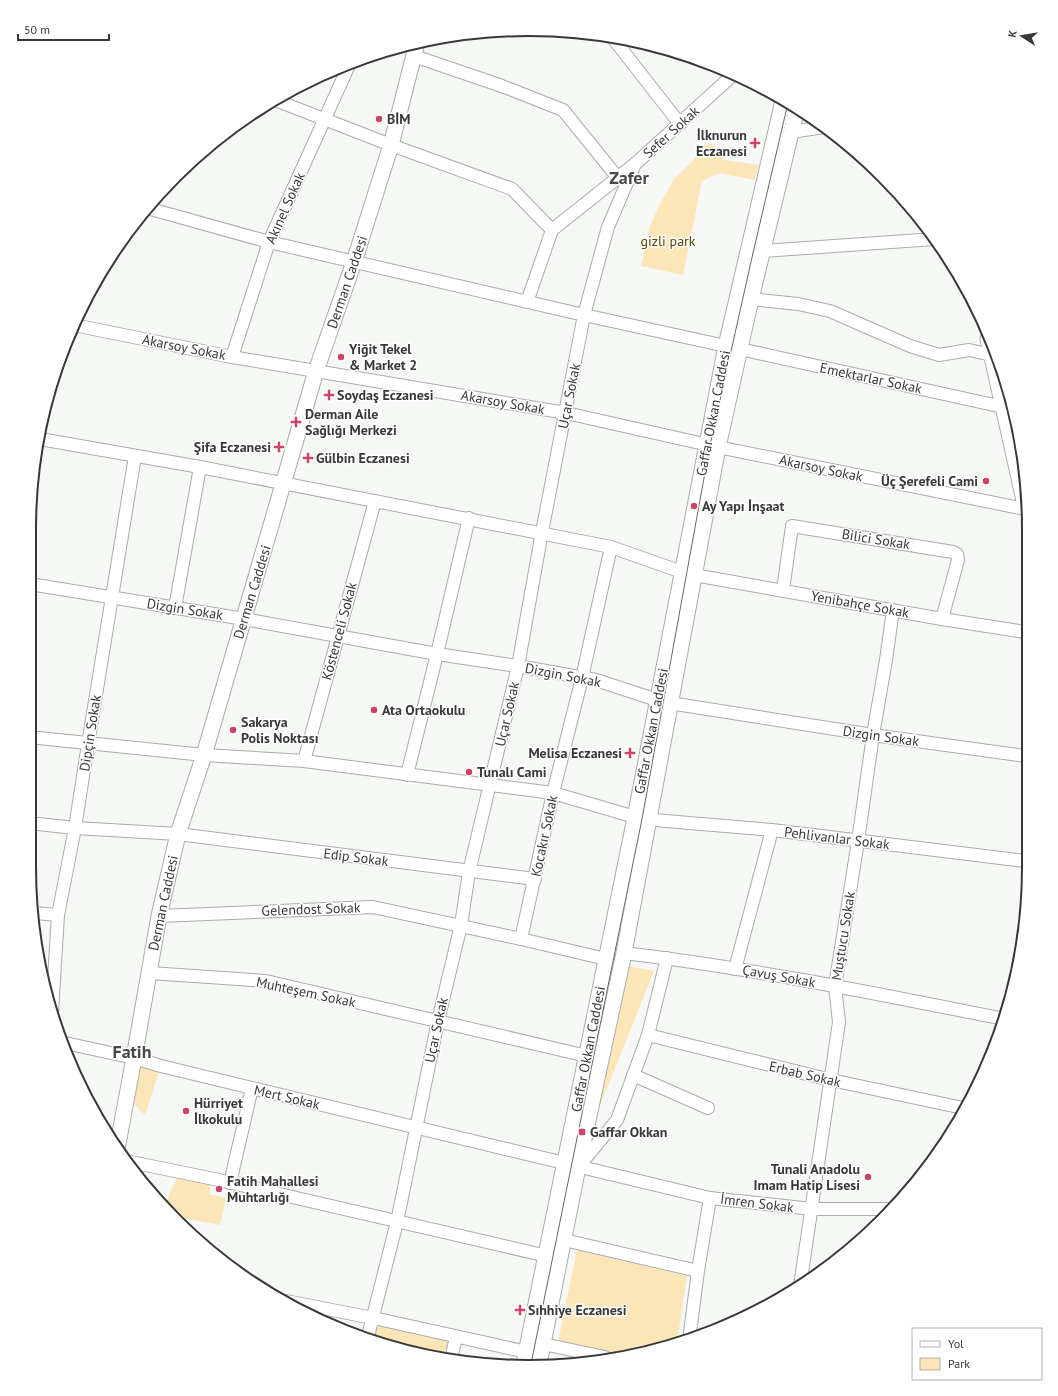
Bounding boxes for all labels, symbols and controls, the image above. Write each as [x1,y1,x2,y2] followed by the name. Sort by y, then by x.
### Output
[18,16,109,42] scale bar
[1002,16,1042,56] north arrow
[24,22,50,37] text: 50 m
[1005,29,1020,39] text: K
[639,102,703,162] street label: Sefer Sokak
[387,110,410,128] place label: BİM
[374,114,384,124] marker: BİM
[696,126,747,160] place label: İlknurun Eczanesi
[750,138,760,148] marker: İlknurun Eczanesi
[609,166,649,189] district label: Zafer
[261,169,309,247] street label: Akınel Sokak
[640,232,696,250] park label: gizli park
[323,233,371,331] street label: Derman Caddesi
[141,330,228,364] street label: Akarsoy Sokak
[348,340,417,374] place label: Yiğit Tekel & Market 2
[692,349,734,477] street label: Gaffar Okkan Caddesi
[336,352,346,362] marker: Yiğit Tekel & Market 2
[818,358,924,398] street label: Emektarlar Sokak
[554,362,584,430] street label: Uçar Sokak
[337,386,434,404] place label: Soydaş Eczanesi
[460,386,547,418] street label: Akarsoy Sokak
[324,390,334,400] marker: Soydaş Eczanesi
[305,405,397,439] place label: Derman Aile Sağlığı Merkezi
[290,416,302,428] marker: Derman Aile Sağlığı Merkezi
[194,438,271,456] place label: Şifa Eczanesi
[274,442,284,452] marker: Şifa Eczanesi
[316,449,410,467] place label: Gülbin Eczanesi
[778,450,865,486] street label: Akarsoy Sokak
[303,453,313,463] marker: Gülbin Eczanesi
[881,472,978,490] place label: Üç Şerefeli Cami
[981,476,991,486] marker: Üç Şerefeli Cami
[702,497,785,515] place label: Ay Yapı İnşaat
[689,501,699,511] marker: Ay Yapı İnşaat
[841,525,912,553] street label: Bilici Sokak
[229,543,275,641] street label: Derman Caddesi
[317,580,361,682] street label: Köstenceli Sokak
[809,587,911,622] street label: Yenibahçe Sokak
[146,594,225,624] street label: Dizgin Sokak
[524,659,603,691] street label: Dizgin Sokak
[630,667,672,795] street label: Gaffar Okkan Caddesi
[491,679,523,748] street label: Uçar Sokak
[75,693,105,773] street label: Dipçin Sokak
[382,701,465,719] place label: Ata Ortaokulu
[369,705,379,715] marker: Ata Ortaokulu
[241,713,318,747] place label: Sakarya Polis Noktası
[842,722,921,750] street label: Dizgin Sokak
[228,725,238,735] marker: Sakarya Polis Noktası
[528,744,622,762] place label: Melisa Eczanesi
[625,748,635,758] marker: Melisa Eczanesi
[477,763,547,781] place label: Tunalı Cami
[464,767,474,777] marker: Tunalı Cami
[527,793,561,878] street label: Kocakır Sokak
[783,823,891,853] street label: Pehlivanlar Sokak
[322,844,390,870] street label: Edip Sokak
[144,854,182,952] street label: Derman Caddesi
[827,890,859,982] street label: Muştucu Sokak
[261,898,361,920] street label: Gelendost Sokak
[741,961,817,991] street label: Çavuş Sokak
[255,973,358,1011] street label: Muhteşem Sokak
[567,985,609,1113] street label: Gaffar Okkan Caddesi
[420,995,452,1064] street label: Uçar Sokak
[112,1040,152,1063] district label: Fatih
[767,1057,843,1091] street label: Erbab Sokak
[252,1081,322,1113] street label: Mert Sokak
[194,1094,243,1128] place label: Hürriyet İlkokulu
[181,1106,191,1116] marker: Hürriyet İlkokulu
[590,1123,667,1141] place label: Gaffar Okkan
[577,1127,587,1137] marker: Gaffar Okkan
[754,1160,860,1194] place label: Tunali Anadolu Imam Hatip Lisesi
[227,1172,319,1206] place label: Fatih Mahallesi Muhtarlığı
[863,1172,873,1182] marker: Tunali Anadolu Imam Hatip Lisesi
[214,1184,224,1194] marker: Fatih Mahallesi Muhtarlığı
[719,1190,795,1216] street label: İmren Sokak
[528,1301,627,1319] place label: Sıhhiye Eczanesi
[515,1305,525,1315] marker: Sıhhiye Eczanesi
[912,1328,1042,1380] legend
[948,1336,964,1351] text: Yol
[948,1356,970,1371] text: Park

